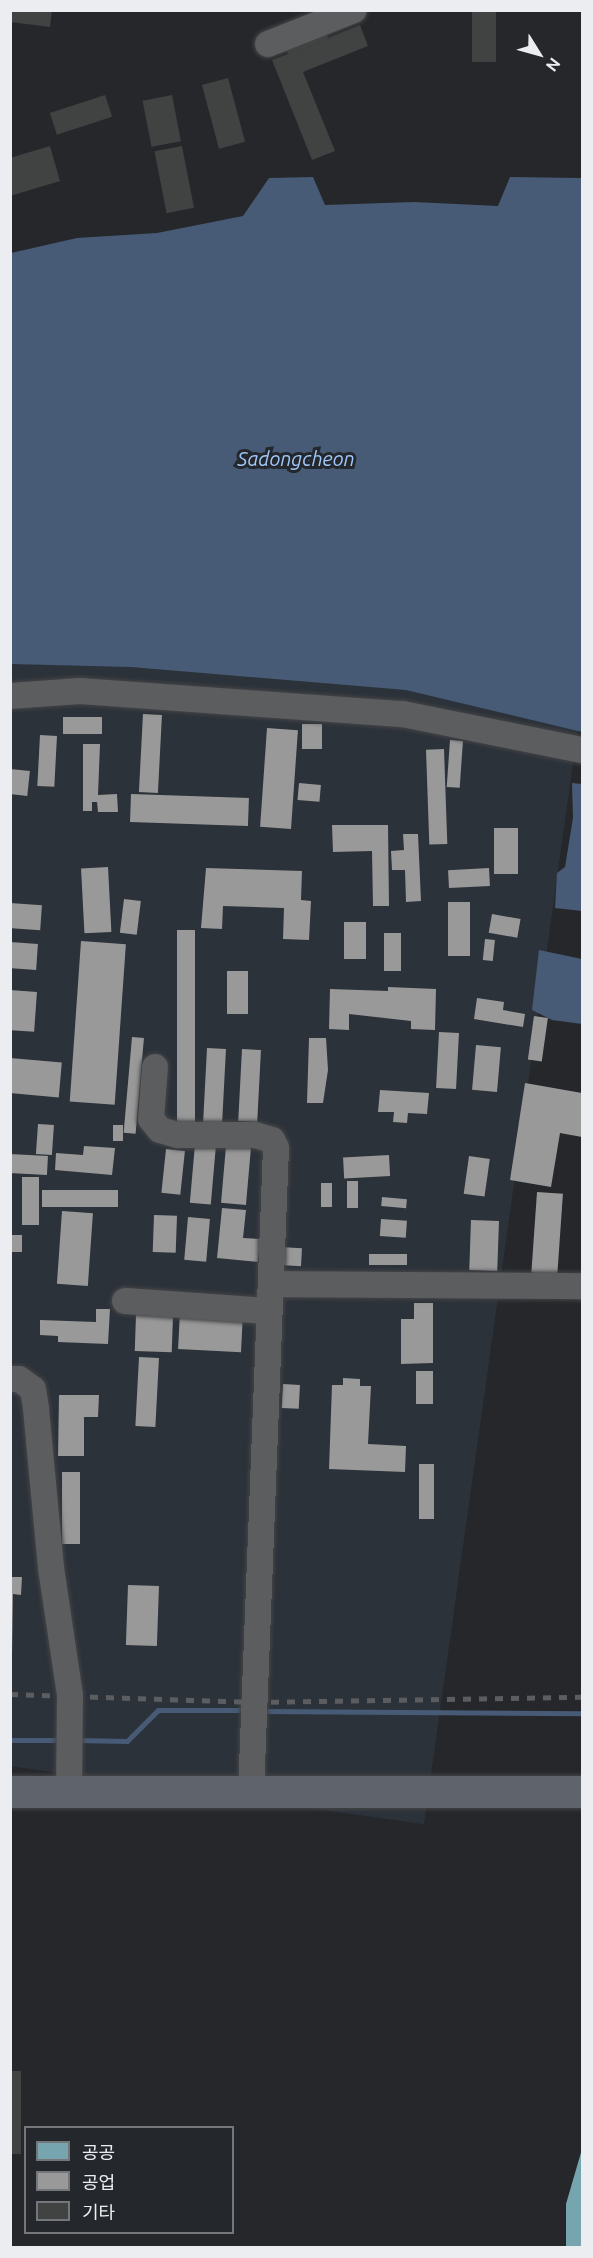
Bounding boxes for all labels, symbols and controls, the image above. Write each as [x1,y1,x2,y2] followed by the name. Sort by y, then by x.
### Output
[509,24,569,84] north arrow
[543,55,564,75] text: N
[237,446,355,470] water label: Sadongcheon
[24,2126,234,2234] legend
[82,2142,115,2162] text: 공공
[82,2172,115,2192] text: 공업
[82,2202,115,2222] text: 기타

